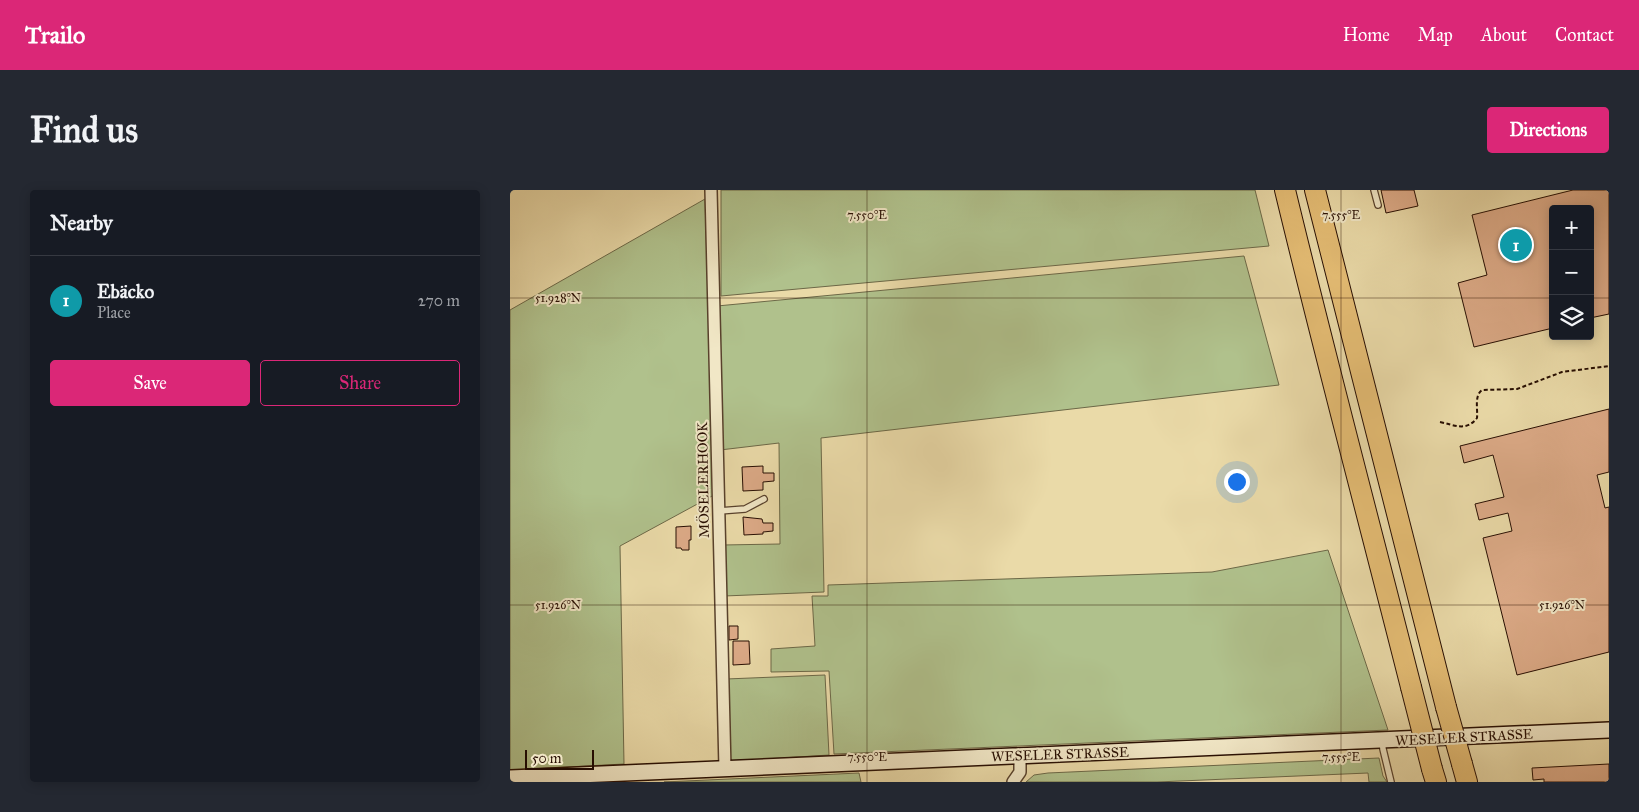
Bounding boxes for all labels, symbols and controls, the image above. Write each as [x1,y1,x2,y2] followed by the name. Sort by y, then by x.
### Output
[25,20,85,50] text: Trailo
[1343,24,1390,46] text: Home
[1418,24,1453,46] text: Map
[1481,24,1527,46] text: About
[1555,24,1614,46] text: Contact
[1487,107,1609,153] button: Directions
[30,109,138,152] text: Find us
[1549,205,1594,340] map controls
[1549,205,1594,250] button: +
[847,208,887,222] text: 7.550°E
[1322,208,1361,222] text: 7.555°E
[50,210,113,236] text: Nearby
[1500,226,1532,264] pin: 1
[1549,250,1594,295] button: −
[97,280,154,303] text: Ebäcko
[63,291,69,310] text: 1
[418,291,460,310] text: 270 m
[535,291,581,305] text: 51.928°N
[1549,295,1594,340] button: layers
[97,303,131,322] text: Place
[50,360,250,406] button: Save
[260,360,460,406] button: Share
[692,421,713,538] street label: MÖSELERHOOK
[1224,469,1250,495] your location
[535,598,581,612] text: 51.926°N
[1539,598,1585,612] text: 51.926°N
[1395,725,1533,750] street label: WESELER STRASSE
[991,744,1129,765] street label: WESELER STRASSE
[525,747,594,770] scale bar
[532,750,561,767] text: 50 m
[847,750,887,764] text: 7.550°E
[1322,750,1361,764] text: 7.555°E

